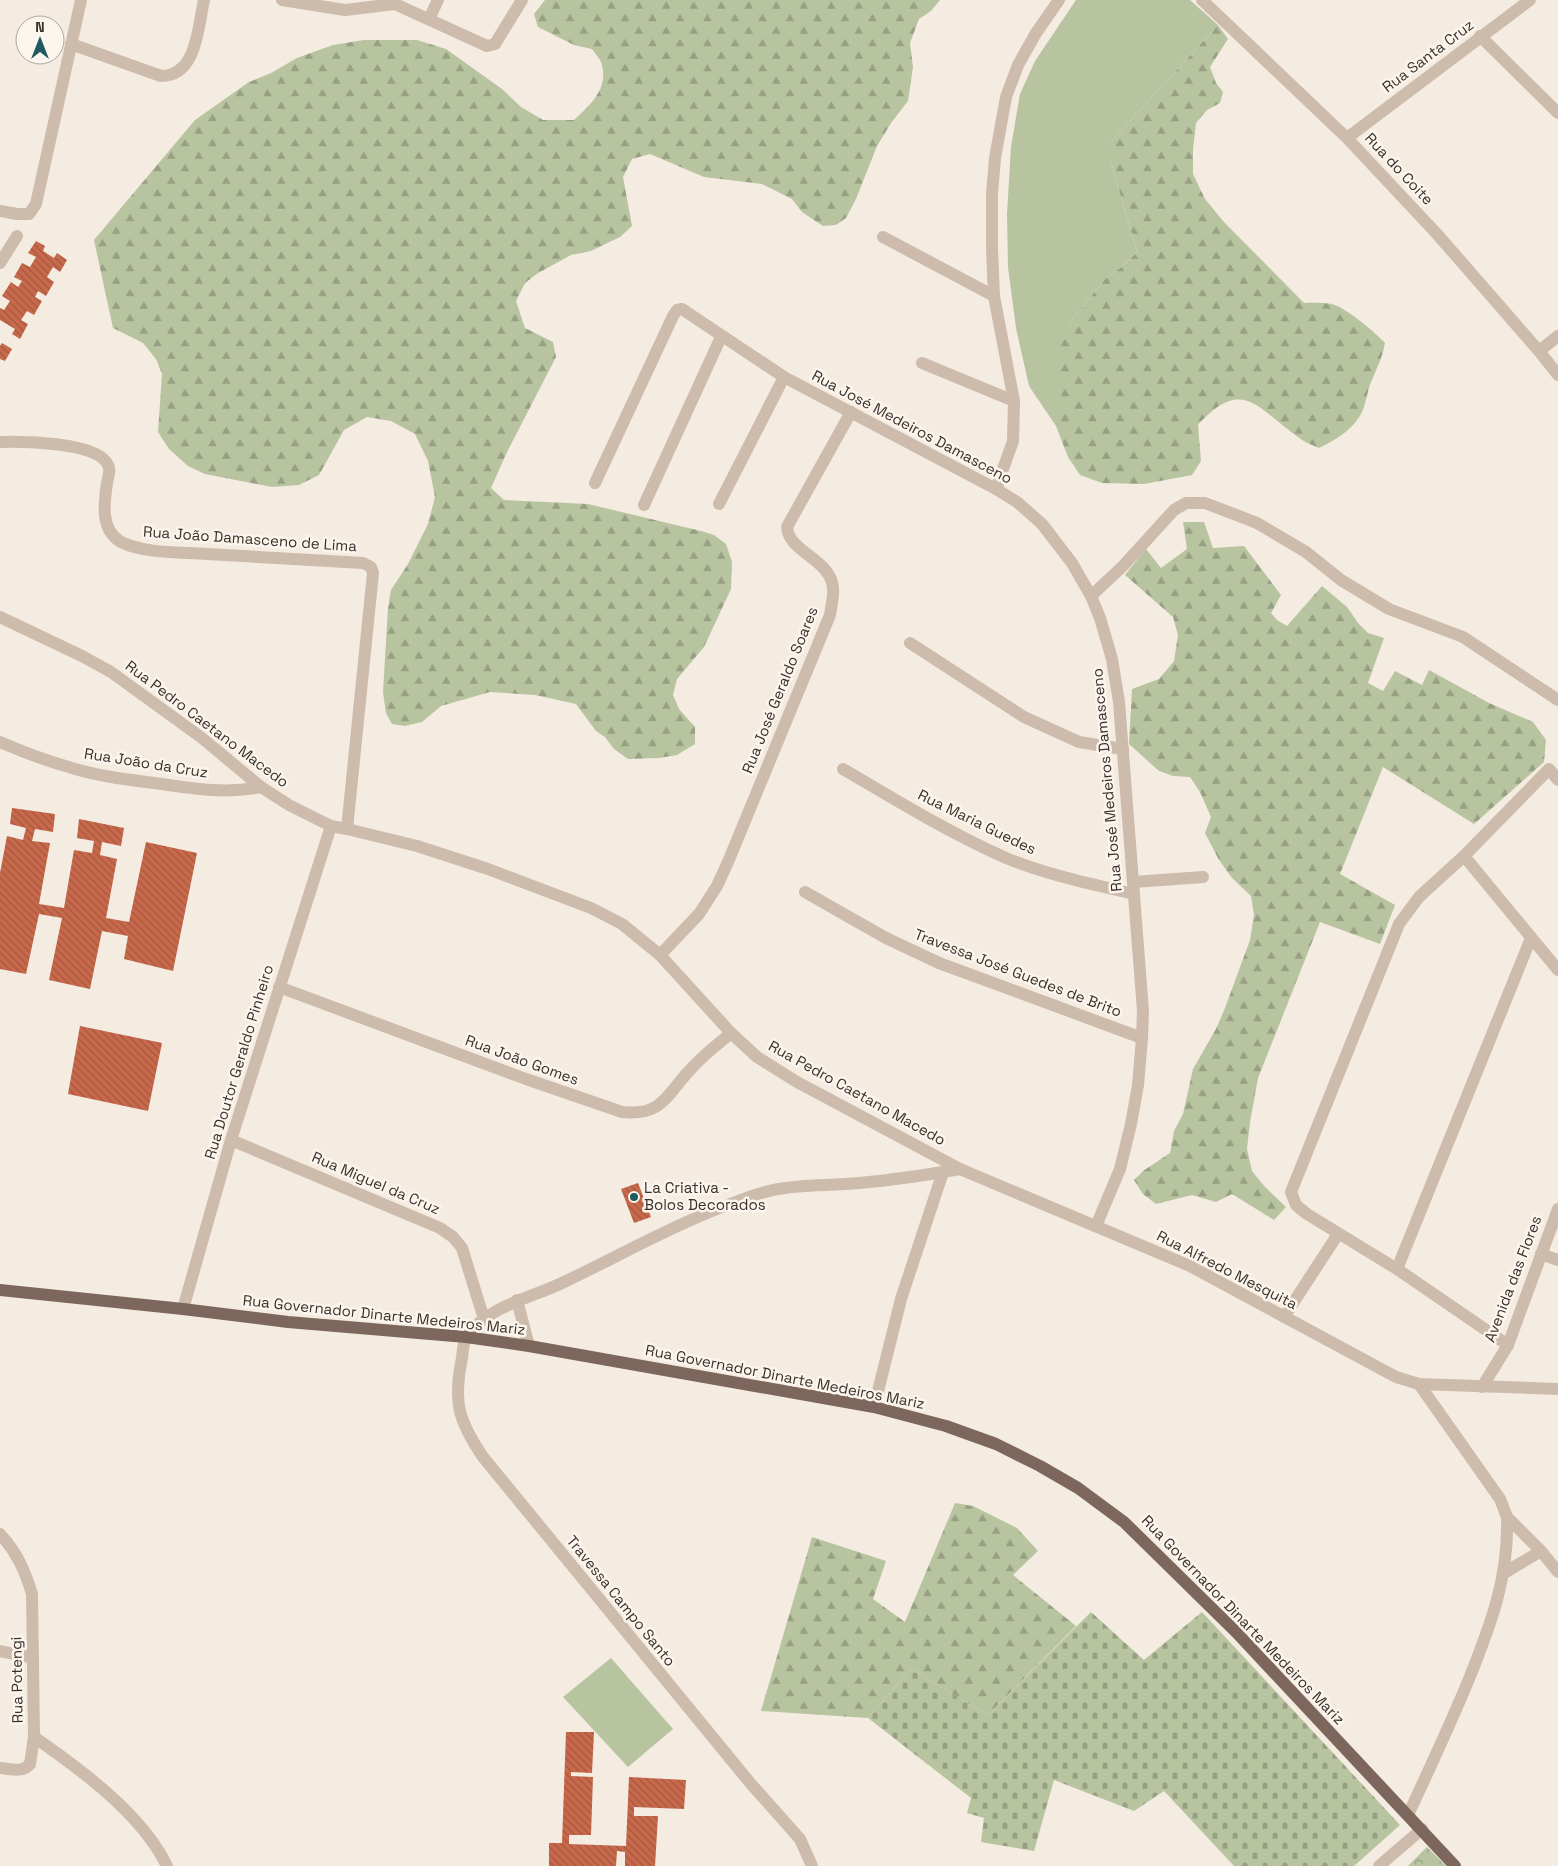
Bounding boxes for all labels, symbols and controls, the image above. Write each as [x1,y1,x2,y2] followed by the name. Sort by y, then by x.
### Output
[15,15,65,65] north arrow
[1378,15,1477,96] street label: Rua Santa Cruz
[35,18,45,36] text: N
[1361,129,1438,209] street label: Rua do Coite
[809,366,1016,488] street label: Rua José Medeiros Damasceno
[142,522,358,555] street label: Rua João Damasceno de Lima
[737,604,822,776] street label: Rua José Geraldo Soares
[122,656,293,791] street label: Rua Pedro Caetano Macedo
[1087,667,1126,893] street label: Rua José Medeiros Damasceno
[83,743,209,782] street label: Rua João da Cruz
[915,785,1039,858] street label: Rua Maria Guedes
[912,924,1124,1021] street label: Travessa José Guedes de Brito
[200,962,277,1161] street label: Rua Doutor Geraldo Pinheiro
[463,1030,582,1089] street label: Rua João Gomes
[765,1036,949,1149] street label: Rua Pedro Caetano Macedo
[309,1147,443,1218] street label: Rua Miguel da Cruz
[644,1178,766,1214] place label: La Criativa - Bolos Decorados
[628,1191,640,1203] marker: La Criativa - Bolos Decorados
[1480,1213,1545,1345] street label: Avenida das Flores
[1154,1226,1301,1313] street label: Rua Alfredo Mesquita
[242,1290,526,1339] street label: Rua Governador Dinarte Medeiros Mariz
[644,1340,926,1413] street label: Rua Governador Dinarte Medeiros Mariz
[1138,1511,1349,1728] street label: Rua Governador Dinarte Medeiros Mariz
[563,1531,680,1670] street label: Travessa Campo Santo
[6,1636,27,1724] street label: Rua Potengi

